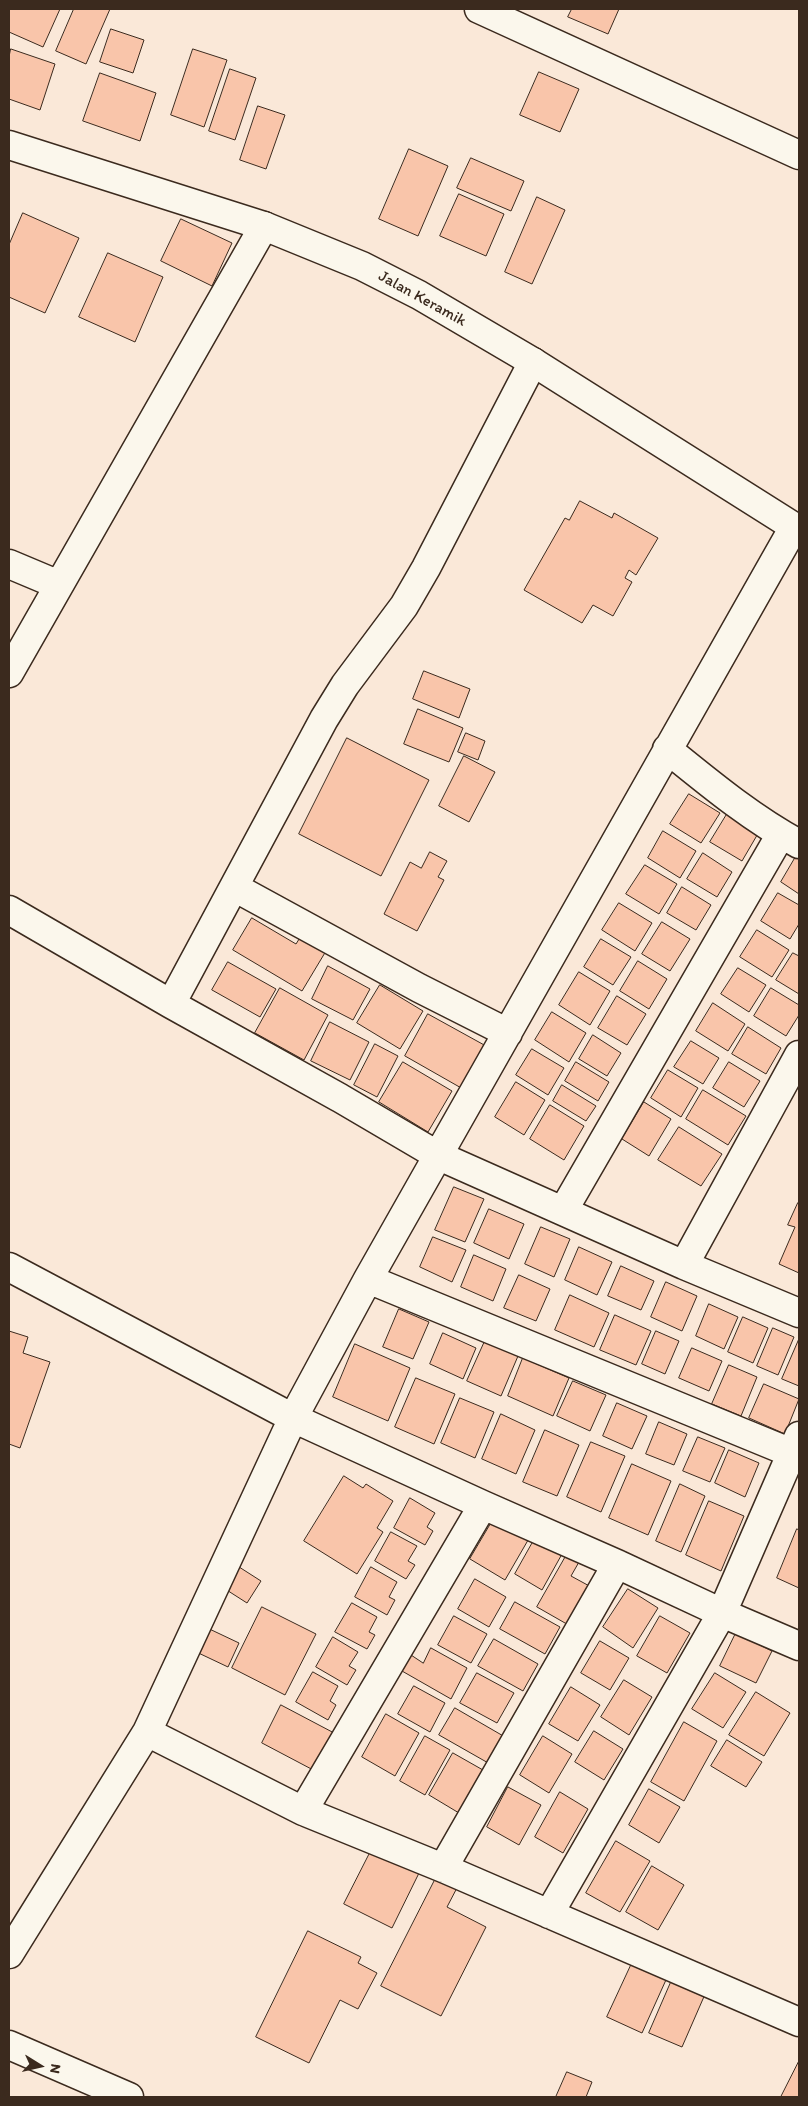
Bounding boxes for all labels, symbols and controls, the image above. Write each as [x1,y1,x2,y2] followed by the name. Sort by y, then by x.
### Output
[375,267,469,331] street label: Jalan Keramik
[15,2041,65,2091] north arrow
[46,2063,64,2075] text: N

